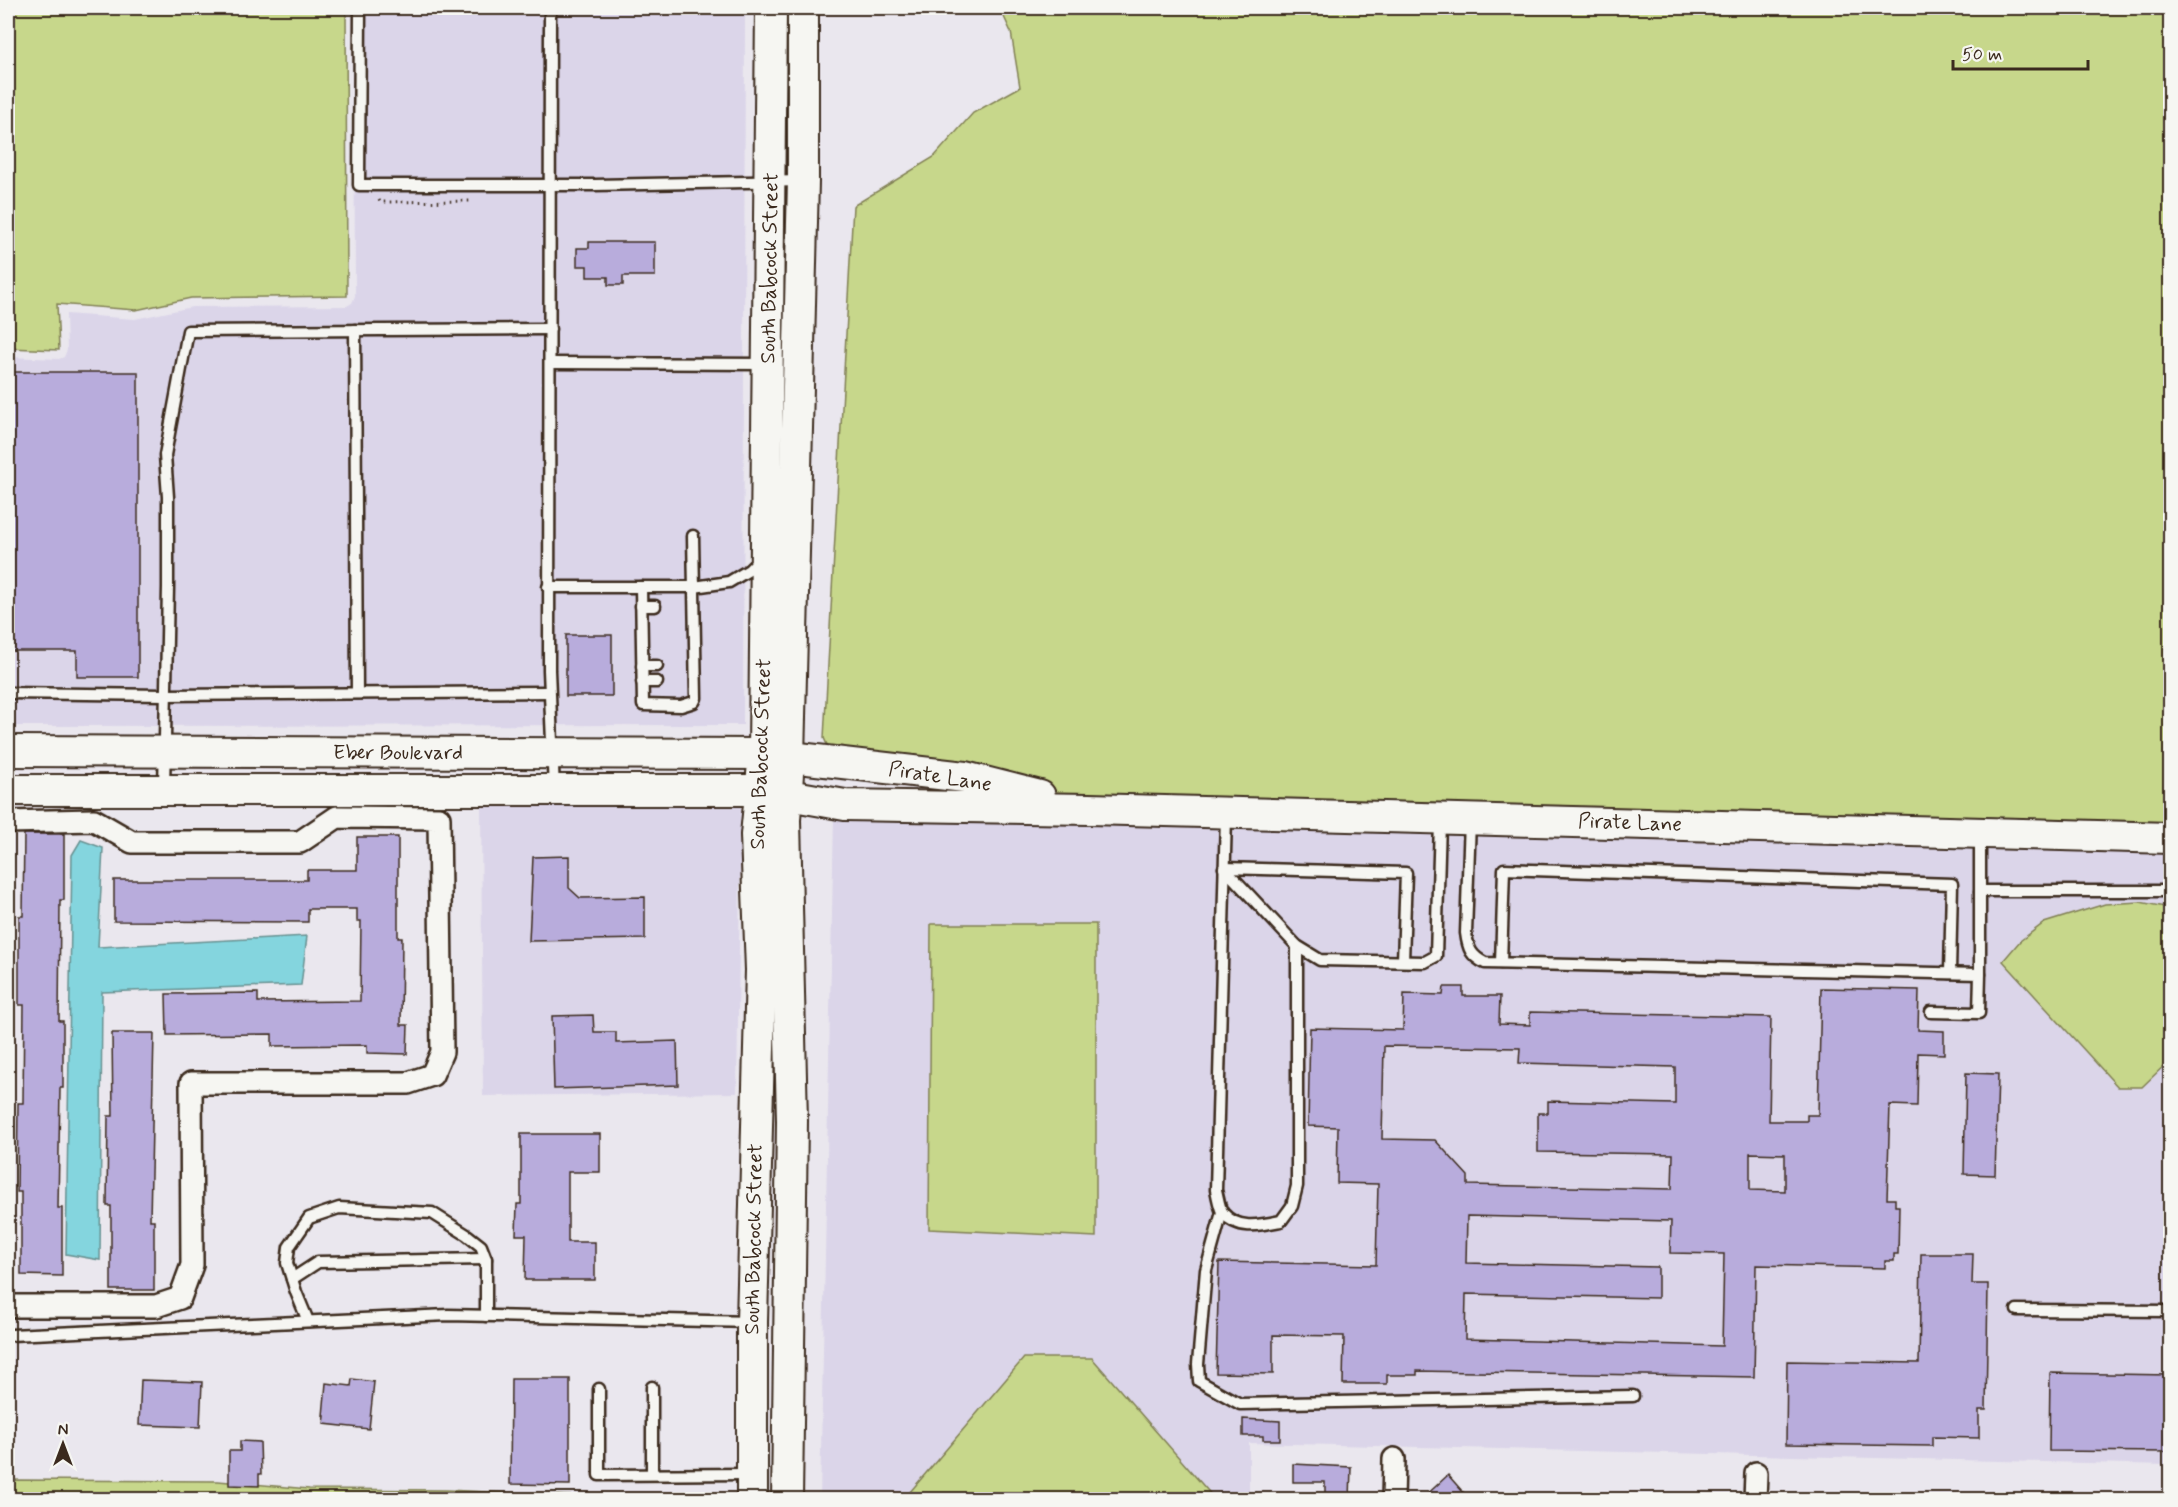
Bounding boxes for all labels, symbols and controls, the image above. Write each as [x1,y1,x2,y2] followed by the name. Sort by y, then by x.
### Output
[1953,33,2088,71] scale bar
[1962,43,2002,67] text: 50 m
[754,172,786,364] street label: South Babcock Street
[744,658,778,850] street label: South Babcock Street
[333,739,463,767] street label: Eber Boulevard
[886,755,994,799] street label: Pirate Lane
[1577,807,1683,839] street label: Pirate Lane
[738,1143,770,1335] street label: South Babcock Street
[33,1414,93,1474] north arrow
[58,1420,68,1441] text: N

